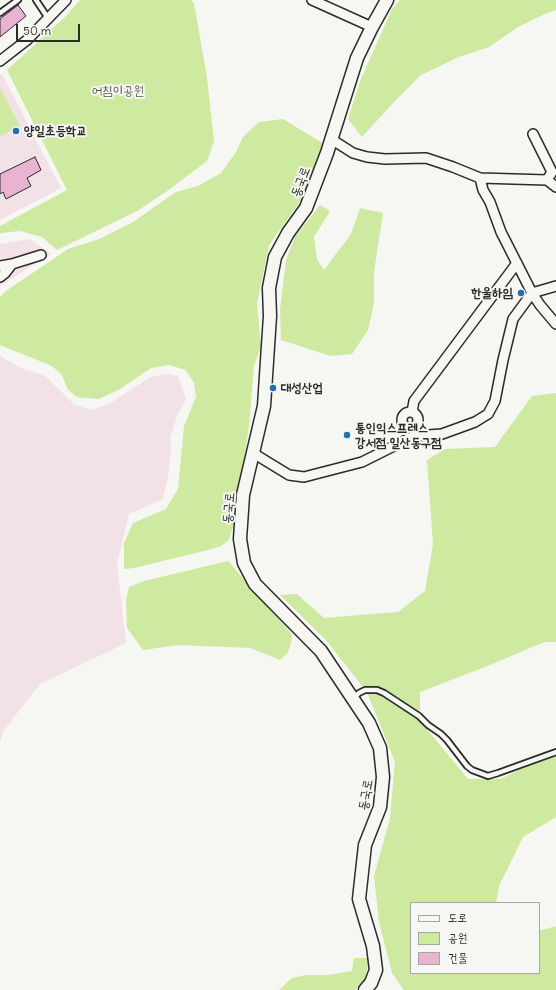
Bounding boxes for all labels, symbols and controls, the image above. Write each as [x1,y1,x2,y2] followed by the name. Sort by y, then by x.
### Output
[18,16,82,42] scale bar
[23,23,51,38] text: 50 m
[92,83,144,99] park label: 어침이공원
[24,123,87,139] place label: 양일초등학교
[11,126,21,136] marker: 양일초등학교
[288,165,314,199] street label: 동국로
[471,285,513,301] place label: 한울하임
[516,288,526,298] marker: 한울하임
[281,380,323,396] place label: 대성산업
[268,383,278,393] marker: 대성산업
[355,420,442,451] place label: 통인익스프레스 강서점 일산동구점
[342,430,352,440] marker: 통인익스프레스 강서점 일산동구점
[220,492,238,524] street label: 동국로
[356,778,376,812] street label: 동국로
[410,902,540,974] legend
[448,910,467,925] text: 도로
[448,930,467,945] text: 공원
[448,950,467,965] text: 건물

